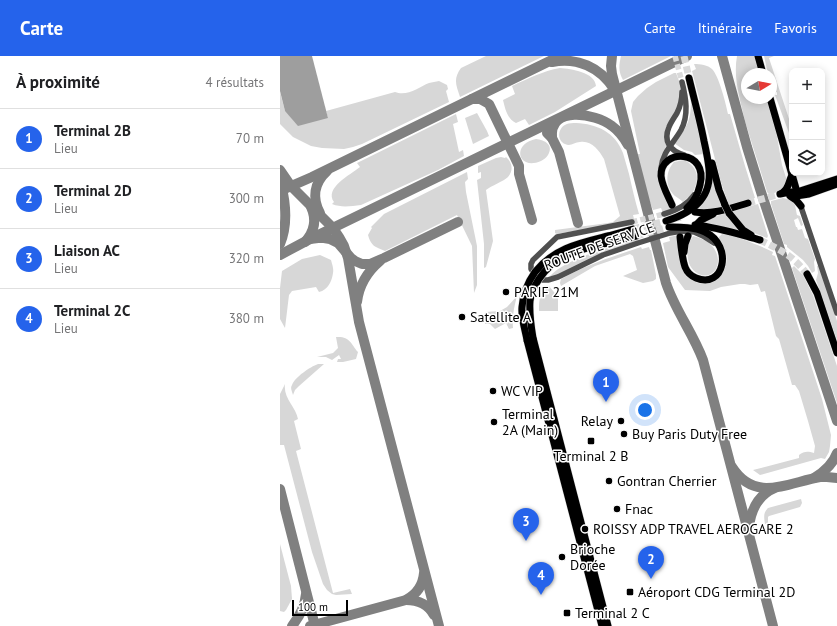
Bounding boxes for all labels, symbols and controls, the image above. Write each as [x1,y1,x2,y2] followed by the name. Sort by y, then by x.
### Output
[20,16,63,40] text: Carte
[644,19,676,37] text: Carte
[698,19,752,37] text: Itinéraire
[774,19,817,37] text: Favoris
[741,68,777,104] north arrow
[789,68,825,176] map controls
[789,68,825,104] button: +
[16,71,100,93] text: À proximité
[205,74,264,91] text: 4 résultats
[789,104,825,140] button: −
[54,121,131,140] text: Terminal 2B
[25,130,33,147] text: 1
[236,130,264,147] text: 70 m
[54,140,78,157] text: Lieu
[789,140,825,176] button: layers
[54,181,132,200] text: Terminal 2D
[25,190,33,207] text: 2
[229,190,264,207] text: 300 m
[54,200,78,217] text: Lieu
[541,218,657,274] street label: ROUTE DE SERVICE
[54,241,120,260] text: Liaison AC
[25,250,33,267] text: 3
[229,250,264,267] text: 320 m
[54,260,78,277] text: Lieu
[514,283,579,301] place label: PARIF 21M
[501,287,511,297] marker: PARIF 21M
[54,301,130,320] text: Terminal 2C
[470,308,532,326] place label: Satellite A
[25,310,33,327] text: 4
[229,310,264,327] text: 380 m
[457,312,467,322] marker: Satellite A
[54,320,78,337] text: Lieu
[593,369,619,402] pin: 1
[501,382,543,400] place label: WC VIP
[488,386,498,396] marker: WC VIP
[635,400,655,420] your location
[502,405,558,439] place label: Terminal 2A (Main)
[581,412,613,430] place label: Relay
[616,416,626,426] marker: Relay
[489,417,499,427] marker: Terminal 2A (Main)
[632,425,747,443] place label: Buy Paris Duty Free
[619,429,629,439] marker: Buy Paris Duty Free
[586,436,596,446] marker: Terminal 2 B
[554,447,628,465] place label: Terminal 2 B
[617,472,717,490] place label: Gontran Cherrier
[604,476,614,486] marker: Gontran Cherrier
[625,500,653,518] place label: Fnac
[612,504,622,514] marker: Fnac
[513,508,539,541] pin: 3
[593,520,794,538] place label: ROISSY ADP TRAVEL AEROGARE 2
[580,524,590,534] marker: ROISSY ADP TRAVEL AEROGARE 2
[570,540,615,574] place label: Brioche Dorée
[638,546,664,579] pin: 2
[557,552,567,562] marker: Brioche Dorée
[528,562,554,595] pin: 4
[638,583,795,601] place label: Aéroport CDG Terminal 2D
[625,587,635,597] marker: Aéroport CDG Terminal 2D
[292,598,348,617] scale bar
[298,600,328,614] text: 100 m
[575,604,650,622] place label: Terminal 2 C
[562,608,572,618] marker: Terminal 2 C

